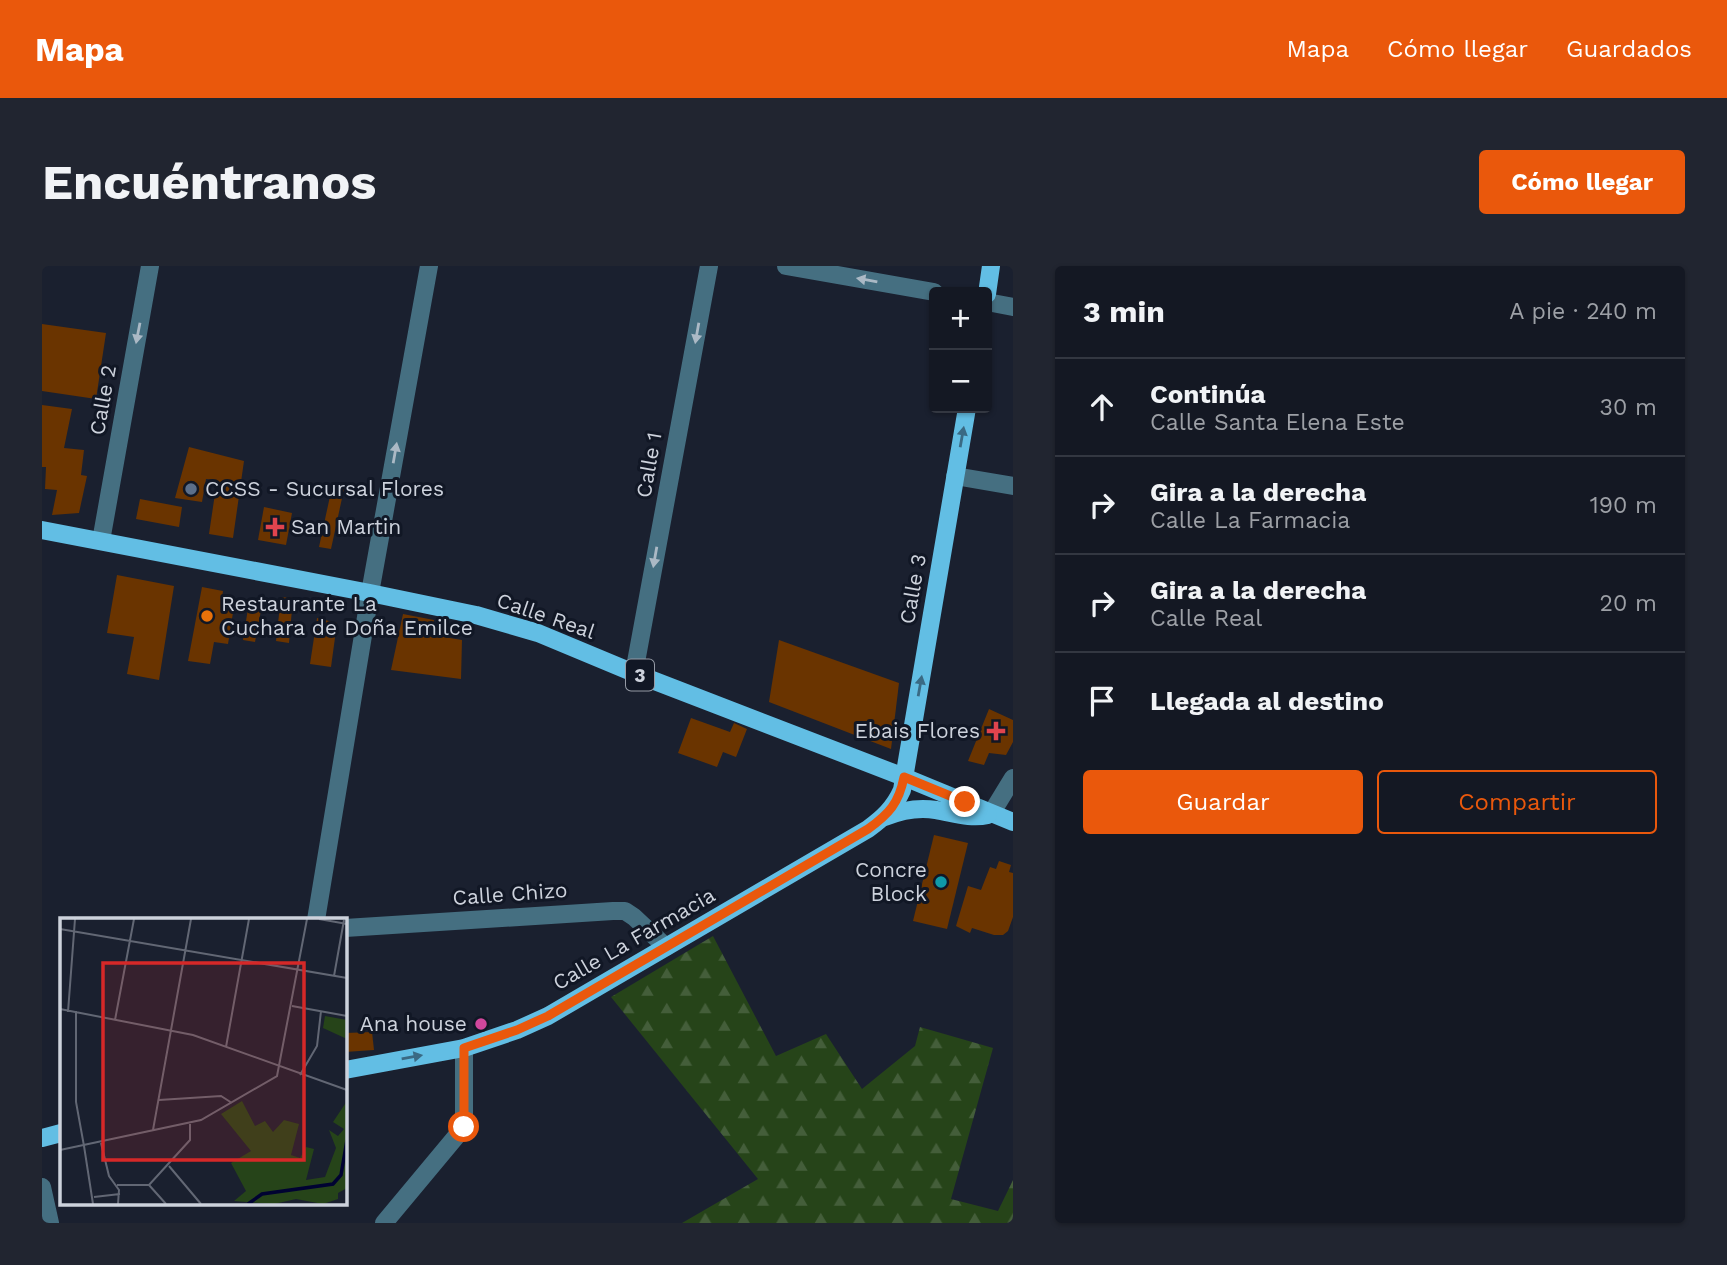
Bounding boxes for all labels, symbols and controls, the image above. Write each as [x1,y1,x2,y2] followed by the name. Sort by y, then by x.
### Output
[35,30,124,69] text: Mapa
[1287,35,1349,63] text: Mapa
[1387,35,1528,63] text: Cómo llegar
[1566,35,1692,63] text: Guardados
[1479,150,1685,214] button: Cómo llegar
[42,153,376,211] text: Encuéntranos
[856,275,878,286] one-way arrow
[929,287,992,413] map controls
[929,287,992,350] button: +
[1083,294,1165,329] text: 3 min
[1509,298,1657,325] text: A pie · 240 m
[132,322,143,344] one-way arrow
[691,322,702,344] one-way arrow
[929,350,992,413] button: −
[84,363,121,437] street label: Calle 2
[1150,379,1266,409] text: Continúa
[1083,388,1121,426] icon: ahead
[1600,394,1657,421] text: 30 m
[1150,409,1405,436] text: Calle Santa Elena Este
[956,426,967,448] one-way arrow
[630,430,667,500] street label: Calle 1
[390,442,401,464] one-way arrow
[205,476,444,501] place label: CCSS - Sucursal Flores
[1150,477,1366,507] text: Gira a la derecha
[183,481,199,497] marker: CCSS - Sucursal Flores
[1083,486,1121,524] icon: right
[1590,492,1657,519] text: 190 m
[1150,507,1350,534] text: Calle La Farmacia
[291,514,401,539] place label: San Martin
[265,517,285,537] marker: San Martin
[650,546,661,568] one-way arrow
[894,552,931,626] street label: Calle 3
[1150,575,1366,605] text: Gira a la derecha
[1083,584,1121,622] icon: right
[494,587,599,644] street label: Calle Real
[1600,590,1657,617] text: 20 m
[221,591,473,640] place label: Restaurante La Cuchara de Doña Emilce
[1150,605,1262,632] text: Calle Real
[199,608,215,624] marker: Restaurante La Cuchara de Doña Emilce
[626,660,654,690] road number: 3
[914,675,925,697] one-way arrow
[1083,682,1121,720] icon: arrive
[1150,686,1384,716] text: Llegada al destino
[854,718,980,743] place label: Ebais Flores
[986,721,1006,741] marker: Ebais Flores
[1083,770,1363,834] button: Guardar
[1377,770,1657,834] button: Compartir
[949,786,980,817] route end
[855,857,927,906] place label: Concre Block
[933,874,949,890] marker: Concre Block
[452,877,568,910] street label: Calle Chizo
[548,882,719,995] street label: Calle La Farmacia
[60,918,346,1206] inset map
[360,1011,467,1036] place label: Ana house
[473,1016,489,1032] marker: Ana house
[401,1051,423,1062] one-way arrow
[448,1111,479,1142] route start

